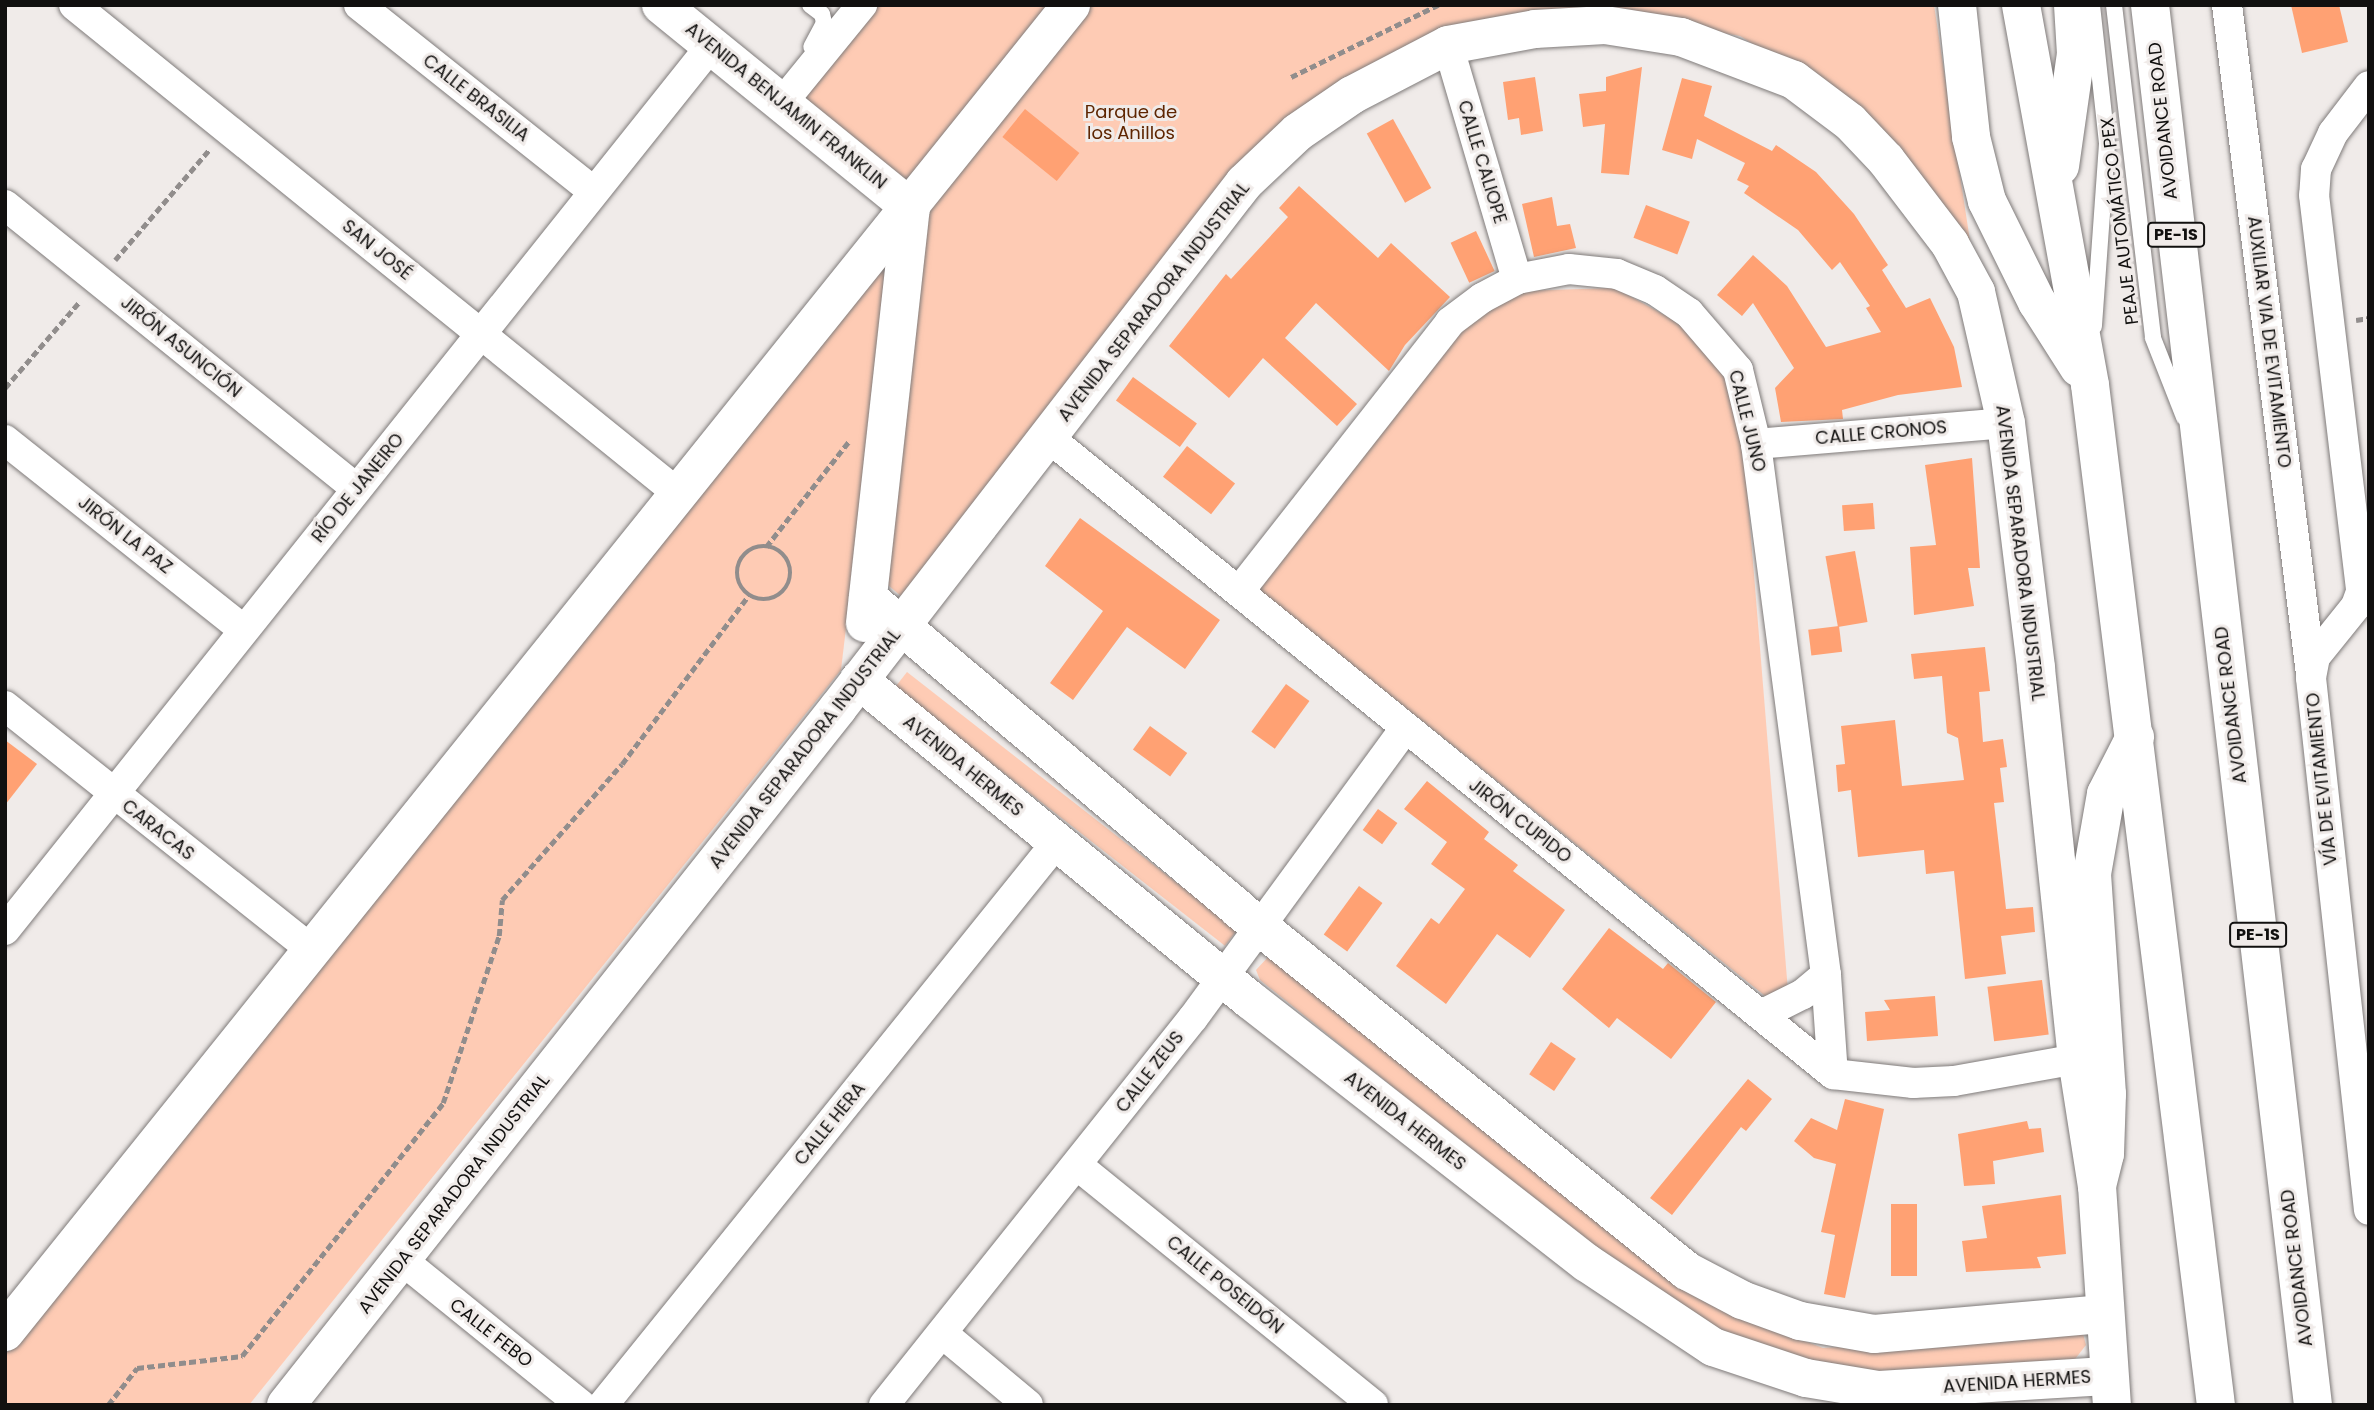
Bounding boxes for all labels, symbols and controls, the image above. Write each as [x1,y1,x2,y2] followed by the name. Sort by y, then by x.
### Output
[681,18,891,194] street label: AVENIDA BENJAMIN FRANKLIN
[2144,41,2182,201] street label: AVOIDANCE ROAD
[419,50,533,146] street label: CALLE BRASILIA
[1453,98,1511,226] street label: CALLE CALIOPE
[1085,102,1177,144] park label: Parque de los Anillos
[2097,116,2143,326] street label: PEAJE AUTOMÁTICO PEX
[1054,178,1254,426] street label: AVENIDA SEPARADORA INDUSTRIAL
[338,215,416,285] street label: SAN JOSÉ
[2243,215,2295,469] street label: AUXILIAR VIA DE EVITAMIENTO
[2146,222,2206,247] road number: PE-1S
[116,292,246,402] street label: JIRÓN ASUNCIÓN
[1724,368,1770,474] street label: CALLE JUNO
[1991,404,2049,702] street label: AVENIDA SEPARADORA INDUSTRIAL
[1814,416,1948,450] street label: CALLE CRONOS
[307,429,409,547] street label: RÍO DE JANEIRO
[74,492,176,578] street label: JIRÓN LA PAZ
[705,625,905,873] street label: AVENIDA SEPARADORA INDUSTRIAL
[2211,625,2251,785] street label: AVOIDANCE ROAD
[2302,691,2342,867] street label: VÍA DE EVITAMIENTO
[899,711,1027,821] street label: AVENIDA HERMES
[1464,774,1576,868] street label: JIRÓN CUPIDO
[118,795,198,865] street label: CARACAS
[2228,923,2288,948] road number: PE-1S
[1112,1027,1188,1117] street label: CALLE ZEUS
[1340,1067,1470,1175] street label: AVENIDA HERMES
[354,1070,554,1318] street label: AVENIDA SEPARADORA INDUSTRIAL
[790,1078,870,1170] street label: CALLE HERA
[2277,1188,2317,1348] street label: AVOIDANCE ROAD
[1162,1231,1288,1339] street label: CALLE POSEIDÓN
[445,1294,537,1372] street label: CALLE FEBO
[1942,1366,2092,1398] street label: AVENIDA HERMES

